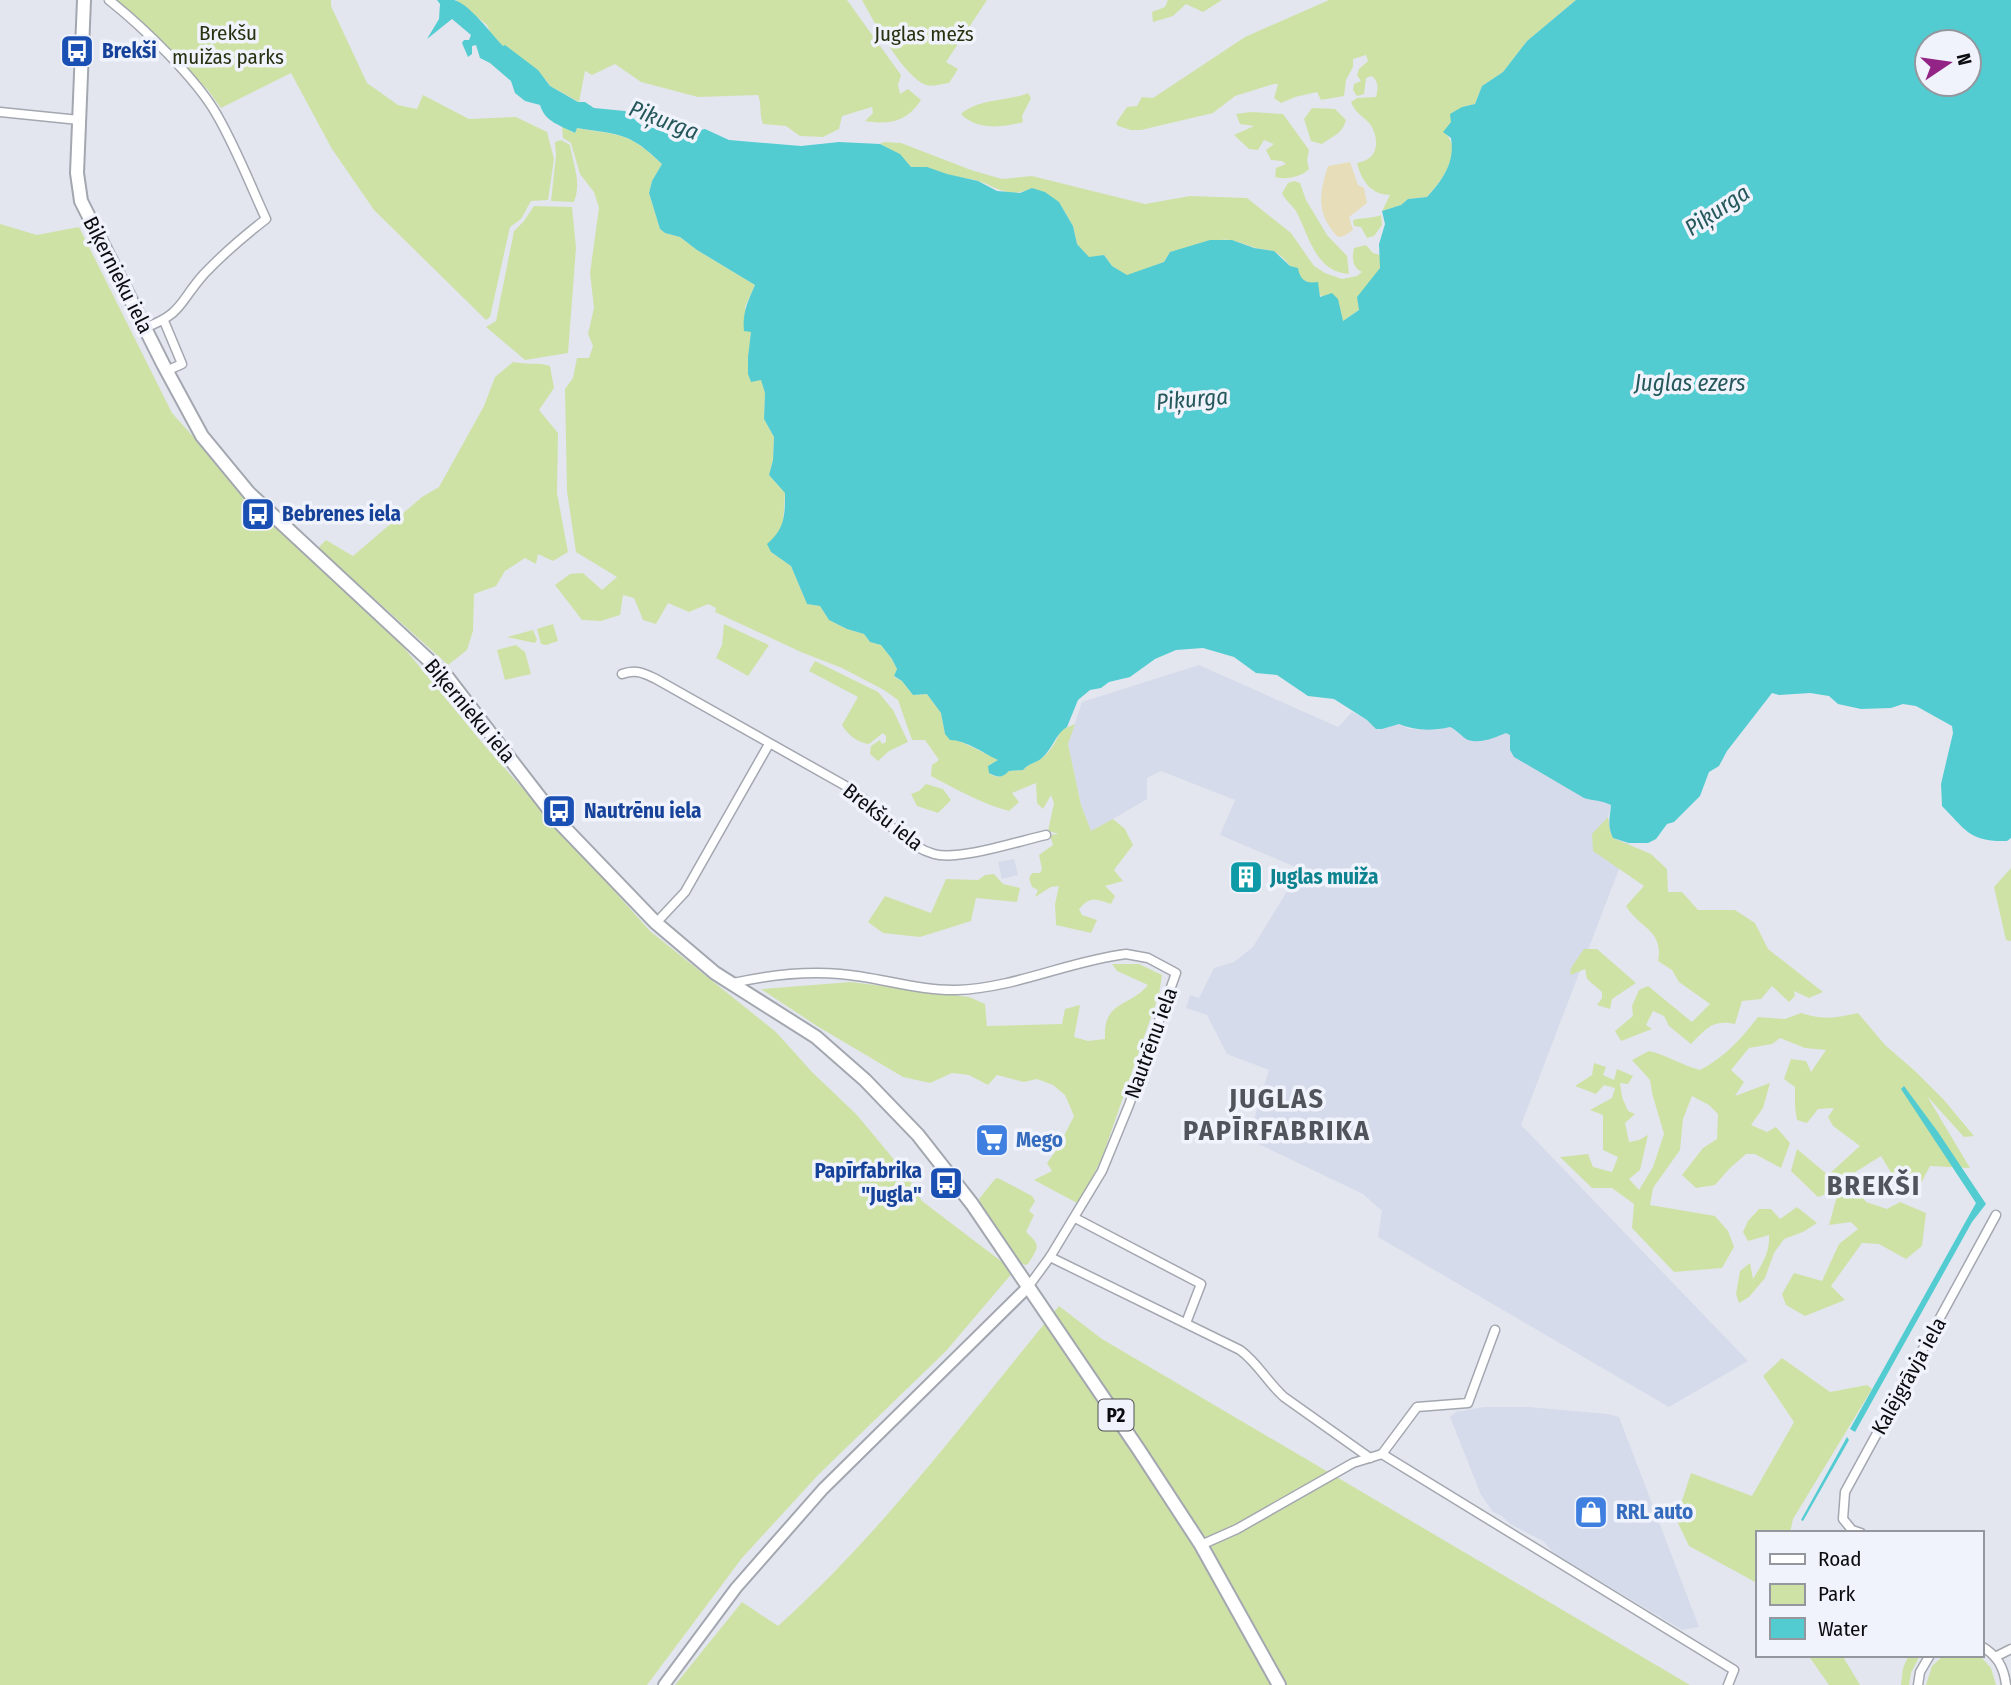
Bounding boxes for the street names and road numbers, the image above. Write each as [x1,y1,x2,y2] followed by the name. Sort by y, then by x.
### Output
[77,212,159,338] street label: Biķernieku iela
[419,654,521,768] street label: Biķernieku iela
[838,778,928,856] street label: Brekšu iela
[1119,984,1183,1102] street label: Nautrēnu iela
[1866,1313,1952,1439] street label: Kalējgrāvja iela
[1098,1400,1134,1430] road number: P2

